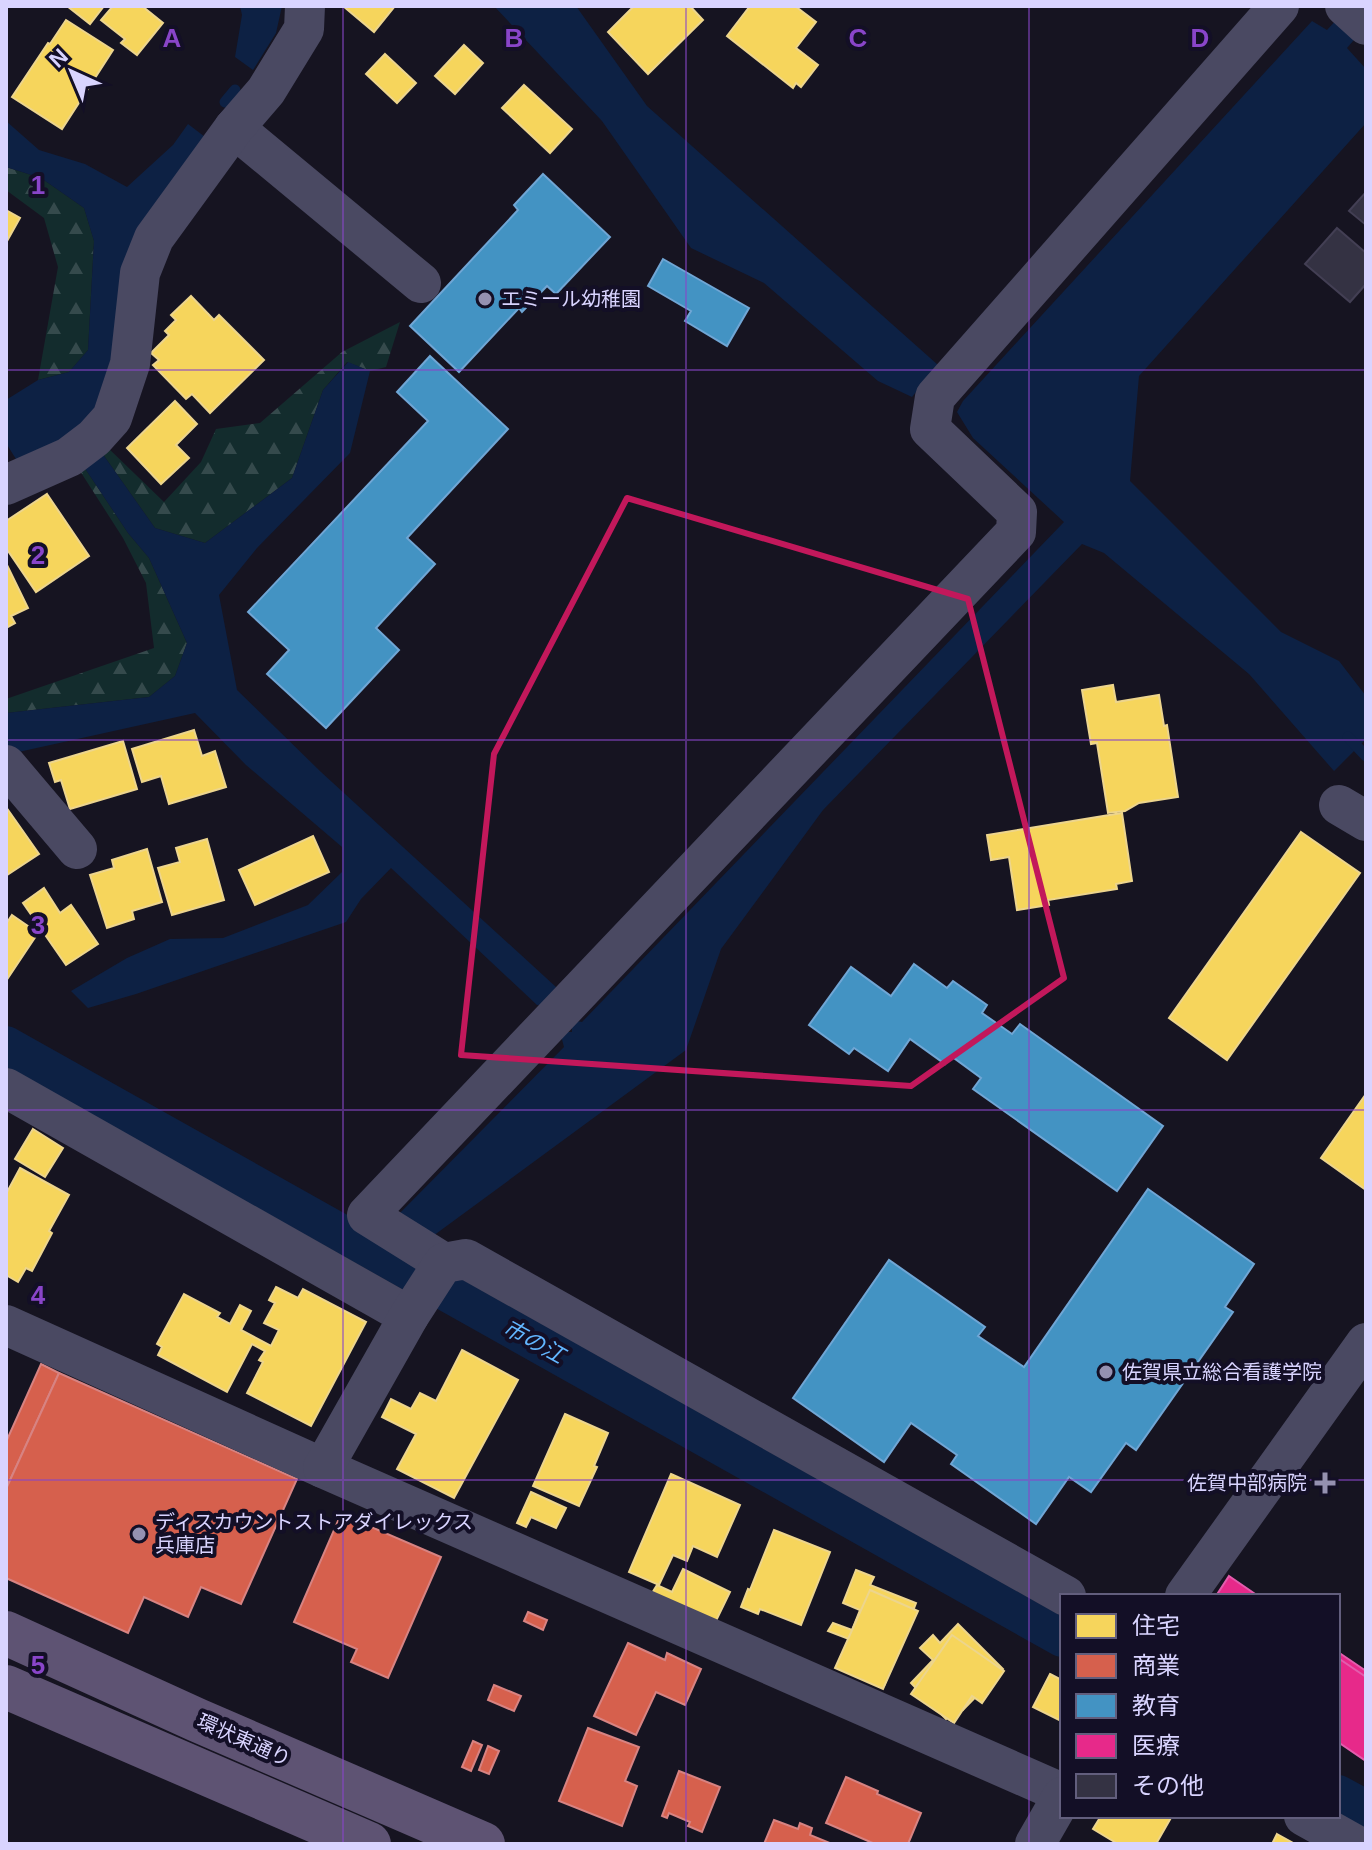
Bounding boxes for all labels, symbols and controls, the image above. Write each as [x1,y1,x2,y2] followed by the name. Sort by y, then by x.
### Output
[163,23,182,53] text: A
[505,23,523,53] text: B
[849,23,868,53] text: C
[1191,23,1209,53] text: D
[32,32,112,112] north arrow
[44,43,73,72] text: N
[31,170,45,200] text: 1
[501,288,641,310] place label: エミール幼稚園
[476,290,494,308] marker: エミール幼稚園
[31,540,45,570] text: 2
[31,910,45,940] text: 3
[31,1280,46,1310] text: 4
[499,1315,570,1369] water label: 市の江
[1122,1361,1322,1383] place label: 佐賀県立総合看護学院
[1097,1363,1115,1381] marker: 佐賀県立総合看護学院
[1187,1472,1307,1494] place label: 佐賀中部病院
[1314,1472,1336,1494] marker: 佐賀中部病院
[155,1511,473,1556] place label: ディスカウントストアダイレックス 兵庫店
[130,1525,148,1543] marker: ディスカウントストアダイレックス 兵庫店
[1060,1594,1340,1818] legend
[1132,1612,1180,1639] text: 住宅
[31,1650,45,1680] text: 5
[1132,1652,1180,1679] text: 商業
[1132,1692,1180,1719] text: 教育
[194,1710,294,1770] street label: 環状東通り
[1132,1732,1180,1759] text: 医療
[1132,1772,1204,1799] text: その他

